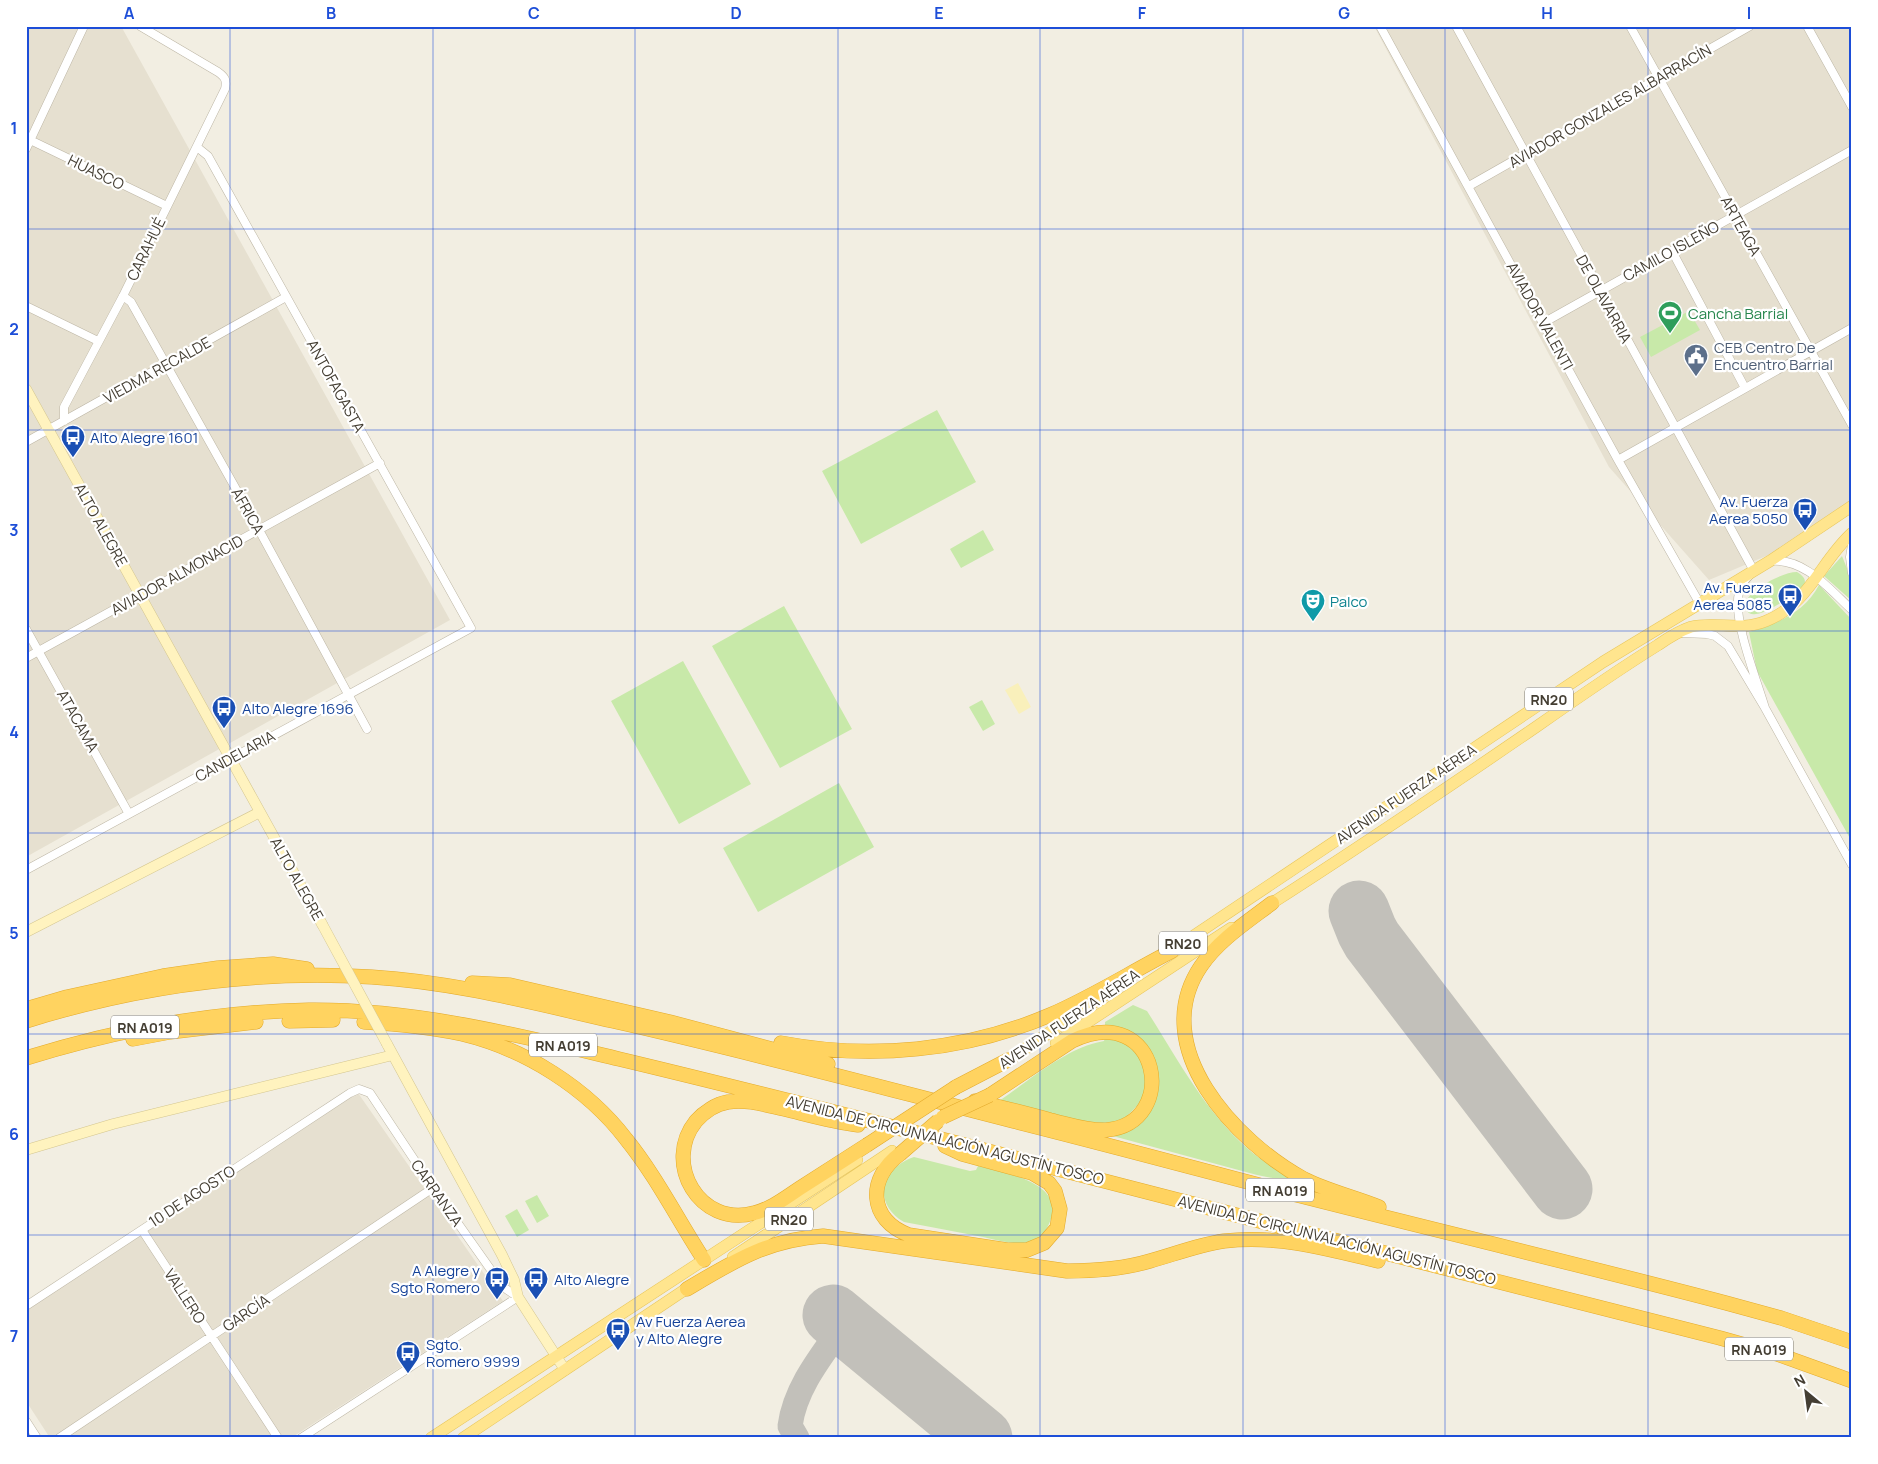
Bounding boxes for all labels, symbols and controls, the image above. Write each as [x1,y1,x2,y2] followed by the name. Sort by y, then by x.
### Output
[124,2,135,24] text: A
[326,2,336,24] text: B
[528,2,540,24] text: C
[730,2,742,24] text: D
[934,2,944,24] text: E
[1138,2,1147,24] text: F
[1338,2,1350,24] text: G
[1541,2,1553,24] text: H
[1747,2,1751,24] text: I
[1505,39,1715,173] street label: AVIADOR GONZALES ALBARRACÍN
[10,117,18,139] text: 1
[64,149,128,195] street label: HUASCO
[1716,192,1766,260] street label: ARTEAGA
[122,214,170,284] street label: CARAHUÉ
[1619,216,1723,286] street label: CAMILO ISLEÑO
[1571,251,1637,347] street label: DE OLAVARRIA
[1502,258,1578,374] street label: AVIADOR VALENTI
[1657,300,1683,334] sports icon: Cancha Barrial
[1688,303,1788,324] place label: Cancha Barrial
[9,318,19,340] text: 2
[99,332,215,408] street label: VIEDMA RECALDE
[302,336,370,437] street label: ANTOFAGASTA
[1714,337,1833,375] place label: CEB Centro De Encuentro Barrial
[1683,343,1709,377] public building icon: CEB Centro De Encuentro Barrial
[60,424,86,458] bus stop icon: Alto Alegre 1601
[90,427,198,448] place label: Alto Alegre 1601
[69,480,133,570] street label: ALTO ALEGRE
[227,484,270,538] street label: ÁFRICA
[1709,491,1788,529] place label: Av. Fuerza Aerea 5050
[1792,497,1818,531] bus stop icon: Av. Fuerza Aerea 5050
[9,519,19,541] text: 3
[107,530,247,620] street label: AVIADOR ALMONACID
[1693,577,1772,615] place label: Av. Fuerza Aerea 5085
[1777,583,1803,617] bus stop icon: Av. Fuerza Aerea 5085
[1300,588,1326,622] theatre icon: Palco
[1330,591,1368,612] place label: Palco
[52,686,104,756] street label: ATACAMA
[1525,688,1573,711] road number: RN20
[211,695,237,729] bus stop icon: Alto Alegre 1696
[242,698,354,719] place label: Alto Alegre 1696
[9,721,19,743] text: 4
[191,725,279,787] street label: CANDELARIA
[1332,739,1481,849] street label: AVENIDA FUERZA AÉREA
[265,834,329,924] street label: ALTO ALEGRE
[9,922,19,944] text: 5
[1159,931,1207,954] road number: RN20
[995,964,1144,1074] street label: AVENIDA FUERZA AÉREA
[111,1016,179,1038] road number: RN A019
[529,1034,597,1056] road number: RN A019
[784,1090,1106,1190] street label: AVENIDA DE CIRCUNVALACIÓN AGUSTÍN TOSCO
[9,1123,19,1145] text: 6
[406,1155,468,1231] street label: CARRANZA
[145,1160,239,1232] street label: 10 DE AGOSTO
[1246,1178,1314,1202] road number: RN A019
[1176,1190,1498,1290] street label: AVENIDA DE CIRCUNVALACIÓN AGUSTÍN TOSCO
[765,1208,813,1230] road number: RN20
[390,1260,480,1298] place label: A Alegre y Sgto Romero
[159,1264,211,1328] street label: VALLERO
[484,1266,510,1300] bus stop icon: A Alegre y Sgto Romero
[523,1266,549,1300] bus stop icon: Alto Alegre
[554,1269,629,1290] place label: Alto Alegre
[218,1289,274,1336] street label: GARCÍA
[636,1311,745,1349] place label: Av Fuerza Aerea y Alto Alegre
[605,1317,631,1351] bus stop icon: Av Fuerza Aerea y Alto Alegre
[10,1325,18,1347] text: 7
[426,1334,520,1372] place label: Sgto. Romero 9999
[1725,1338,1793,1360] road number: RN A019
[395,1340,421,1374] bus stop icon: Sgto. Romero 9999
[1780,1366,1830,1416] north arrow
[1790,1369,1808,1391] text: N

